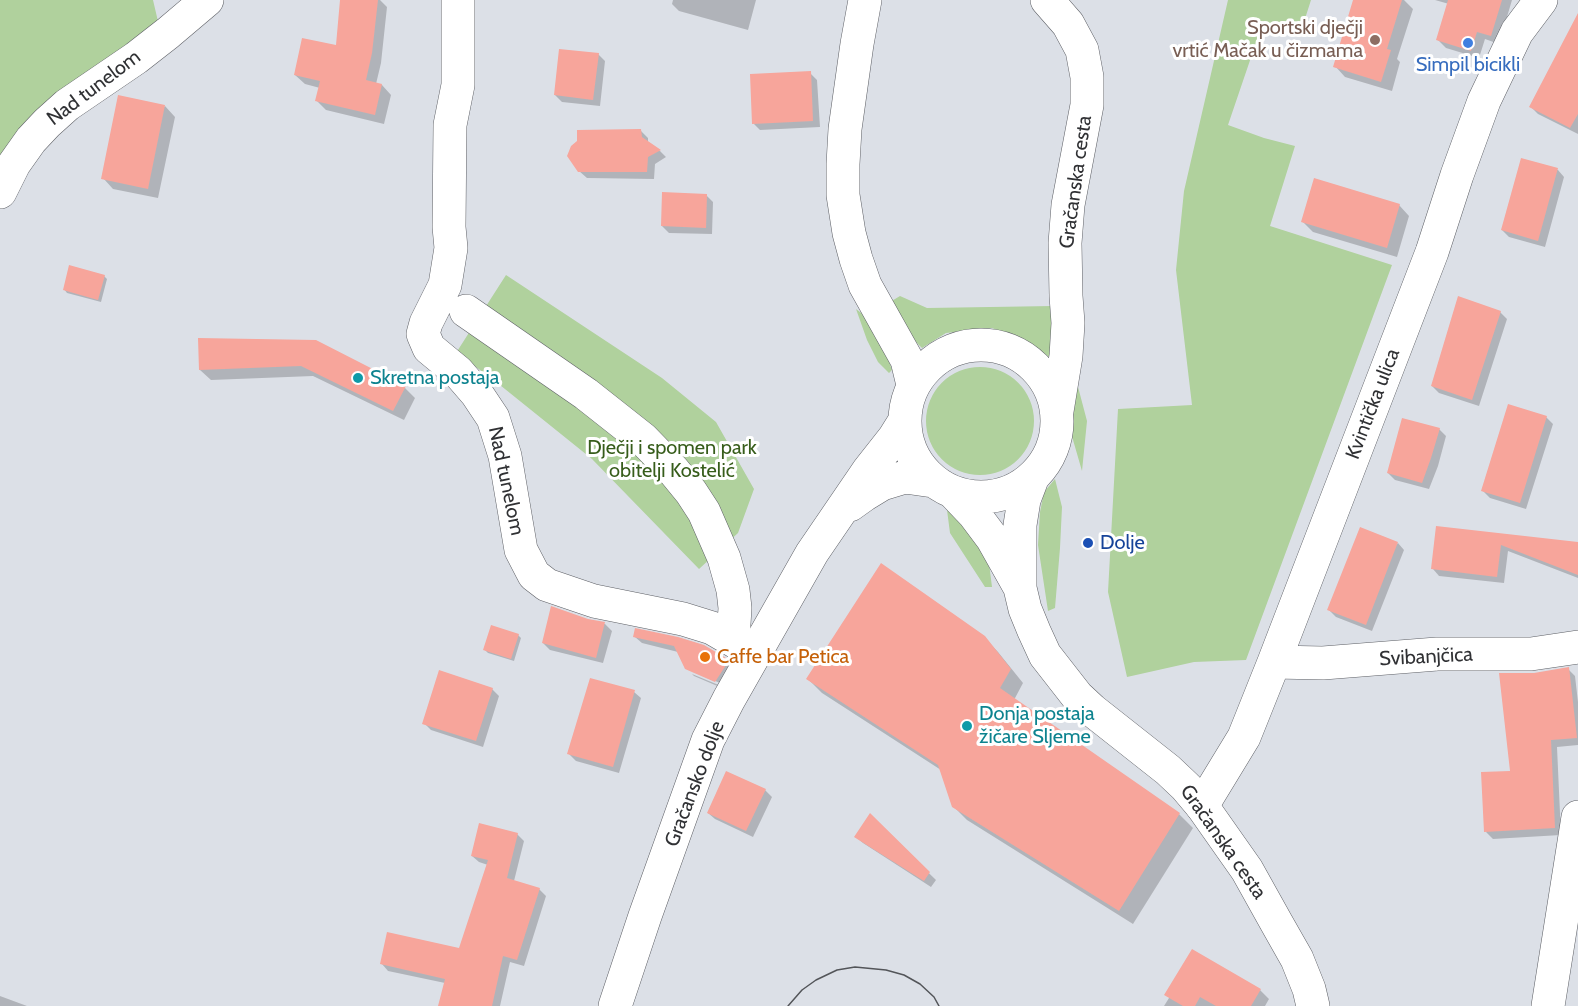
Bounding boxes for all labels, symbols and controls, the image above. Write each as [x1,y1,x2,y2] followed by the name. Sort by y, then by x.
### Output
[1172,16,1363,63] place label: Sportski dječji vrtić Mačak u čizmama
[1368,33,1382,47] marker: Sportski dječji vrtić Mačak u čizmama
[1461,36,1475,50] marker: Simpil bicikli
[43,45,145,131] street label: Nad tunelom
[1416,53,1520,77] place label: Simpil bicikli
[1055,114,1097,250] street label: Gračanska cesta
[1341,345,1405,463] street label: Kvintička ulica
[370,366,499,390] place label: Skretna postaja
[351,371,365,385] marker: Skretna postaja
[483,424,529,538] street label: Nad tunelom
[587,436,757,483] park label: Dječji i spomen park obitelji Kostelić
[1100,531,1145,555] place label: Dolje
[1081,536,1095,550] marker: Dolje
[1379,643,1473,671] street label: Svibanjčica
[717,645,849,669] place label: Caffe bar Petica
[698,650,712,664] marker: Caffe bar Petica
[979,702,1095,749] place label: Donja postaja žičare Sljeme
[660,718,730,850] street label: Gračansko dolje
[960,719,974,733] marker: Donja postaja žičare Sljeme
[1175,780,1271,904] street label: Gračanska cesta

